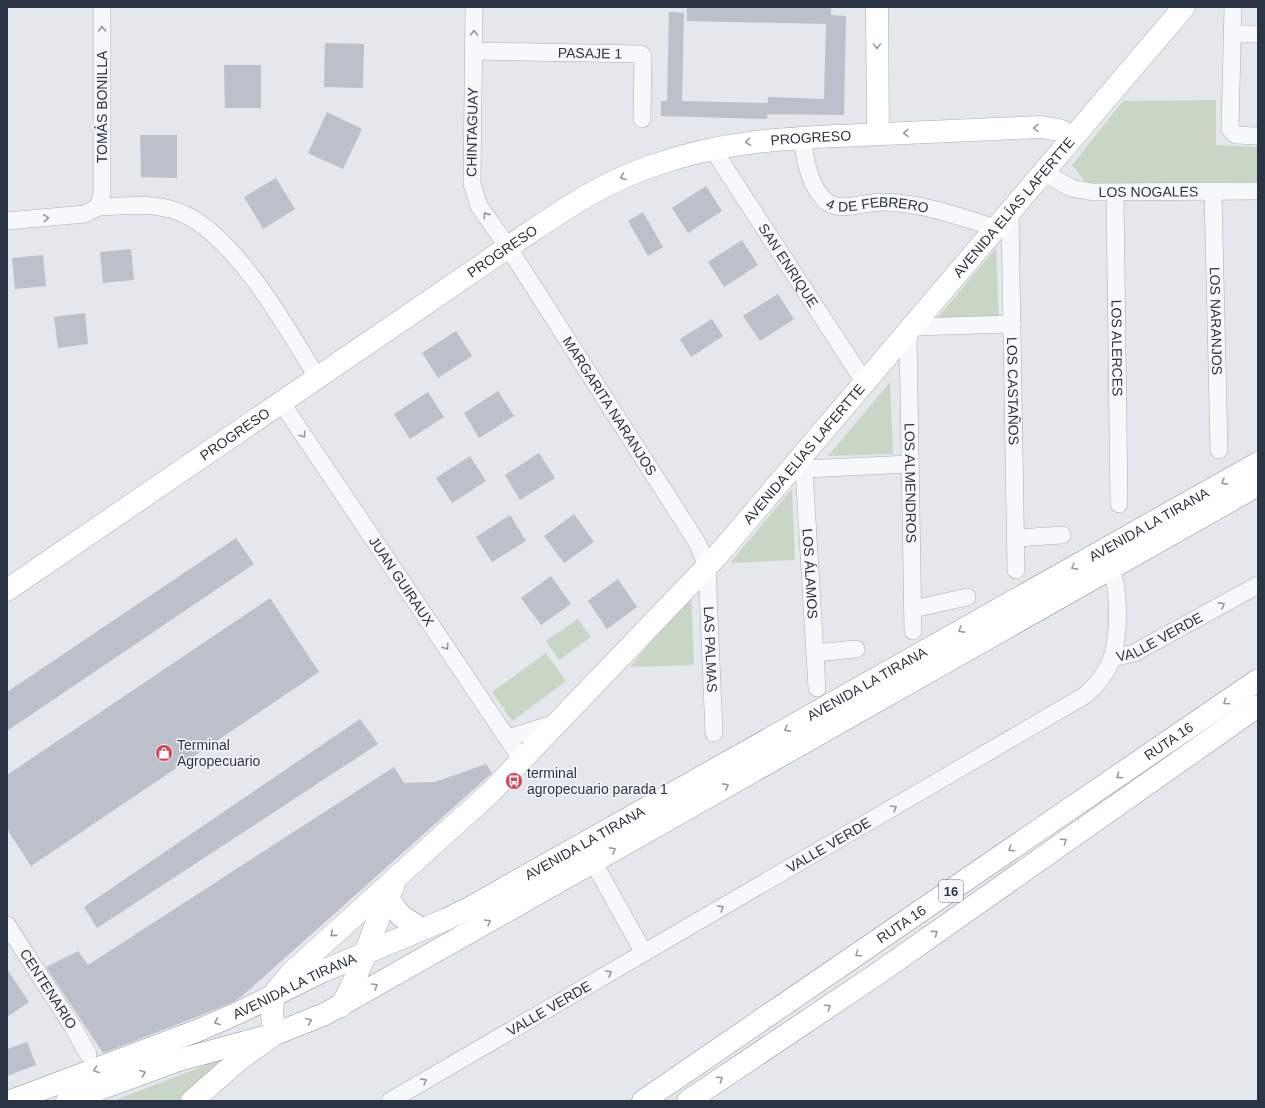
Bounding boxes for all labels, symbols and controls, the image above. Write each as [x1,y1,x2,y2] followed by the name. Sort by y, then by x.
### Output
[98,26,106,32] one-way arrow
[469,30,478,36] one-way arrow
[873,43,881,49] one-way arrow
[558,45,623,62] street label: PASAJE 1
[94,50,110,163] street label: TOMÁS BONILLA
[463,86,481,177] street label: CHINTAGUAY
[1033,123,1039,132] one-way arrow
[770,127,852,148] street label: PROGRESO
[903,129,909,137] one-way arrow
[950,134,1078,280] street label: AVENIDA ELÍAS LAFERTTE
[745,137,751,146] one-way arrow
[620,172,628,180] one-way arrow
[1099,183,1198,200] street label: LOS NOGALES
[824,194,930,216] street label: 4 DE FEBRERO
[483,213,490,220] one-way arrow
[43,214,49,223] one-way arrow
[755,221,821,310] street label: SAN ENRIQUE
[464,222,540,281] street label: PROGRESO
[1207,267,1225,375] street label: LOS NARANJOS
[1108,300,1126,396] street label: LOS ALERCES
[559,334,660,478] street label: MARGARITA NARANJOS
[1004,337,1022,445] street label: LOS CASTAÑOS
[740,381,868,527] street label: AVENIDA ELÍAS LAFERTTE
[197,405,273,464] street label: PROGRESO
[901,423,920,543] street label: LOS ALMENDROS
[298,431,306,438] one-way arrow
[1221,477,1228,485] one-way arrow
[1086,484,1212,565] street label: AVENIDA LA TIRANA
[800,528,821,619] street label: LOS ÁLAMOS
[366,533,438,629] street label: JUAN GUIRAUX
[1071,562,1078,569] one-way arrow
[1218,602,1225,609] one-way arrow
[701,606,720,693] street label: LAS PALMAS
[1115,609,1205,665] street label: VALLE VERDE
[958,626,965,633] one-way arrow
[441,643,449,650] one-way arrow
[804,643,930,724] street label: AVENIDA LA TIRANA
[1223,697,1230,705] one-way arrow
[1141,719,1196,764] street label: RUTA 16
[784,724,791,731] one-way arrow
[177,737,260,769] place label: Terminal Agropecuario
[154,743,174,763] shop icon: Terminal Agropecuario
[527,765,668,797] place label: terminal agropecuario parada 1
[504,771,524,791] bus stop icon: terminal agropecuario parada 1
[1116,771,1123,778] one-way arrow
[722,784,729,791] one-way arrow
[522,803,648,883] street label: AVENIDA LA TIRANA
[890,805,897,812] one-way arrow
[784,814,874,876] street label: VALLE VERDE
[1060,838,1067,846] one-way arrow
[1009,844,1016,851] one-way arrow
[609,848,616,855] one-way arrow
[939,880,963,902] road number: 16
[874,902,929,947] street label: RUTA 16
[717,906,724,913] one-way arrow
[484,919,491,926] one-way arrow
[330,930,338,937] one-way arrow
[931,931,938,938] one-way arrow
[17,946,80,1032] street label: CENTENARIO
[855,949,862,957] one-way arrow
[230,950,359,1022] street label: AVENIDA LA TIRANA
[604,971,612,978] one-way arrow
[504,977,594,1039] street label: VALLE VERDE
[371,984,378,991] one-way arrow
[824,1005,831,1012] one-way arrow
[214,1018,221,1026] one-way arrow
[305,1018,312,1026] one-way arrow
[93,1065,100,1073] one-way arrow
[139,1070,146,1078] one-way arrow
[716,1077,723,1084] one-way arrow
[420,1079,427,1086] one-way arrow

